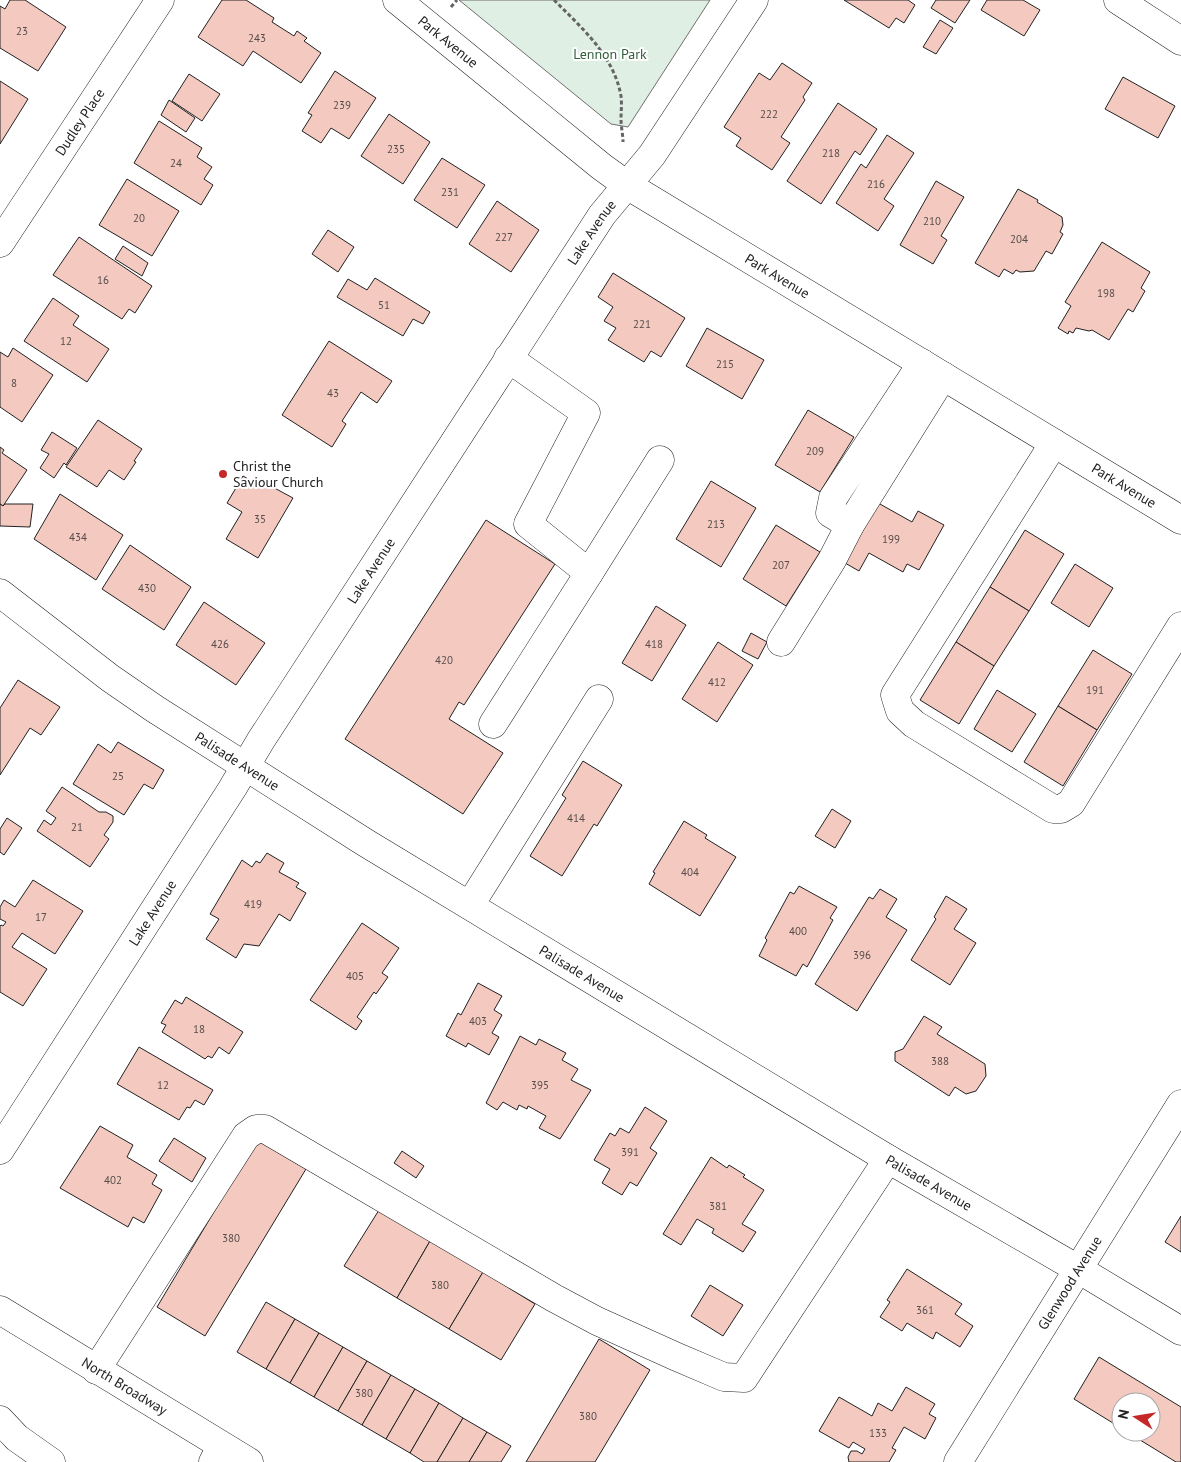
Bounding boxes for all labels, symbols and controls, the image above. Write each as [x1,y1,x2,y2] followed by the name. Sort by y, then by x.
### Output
[414,12,482,72] street label: Park Avenue
[16,24,28,38] house number: 23
[248,31,266,45] house number: 243
[573,45,647,63] park label: Lennon Park
[51,85,108,159] street label: Dudley Place
[333,98,351,112] house number: 239
[760,107,778,121] house number: 222
[387,142,405,156] house number: 235
[822,146,840,160] house number: 218
[170,156,182,170] house number: 24
[867,177,885,191] house number: 216
[441,185,459,199] house number: 231
[563,196,620,268] street label: Lake Avenue
[133,211,145,225] house number: 20
[923,214,941,228] house number: 210
[495,230,513,244] house number: 227
[1010,232,1028,246] house number: 204
[742,250,813,302] street label: Park Avenue
[97,273,109,287] house number: 16
[1097,286,1115,300] house number: 198
[378,298,390,312] house number: 51
[633,317,651,331] house number: 221
[60,334,72,348] house number: 12
[716,357,734,371] house number: 215
[11,376,17,390] house number: 8
[327,386,339,400] house number: 43
[806,444,824,458] house number: 209
[233,457,323,491] place label: Christ the Saviour Church
[1088,459,1160,512] street label: Park Avenue
[217,468,229,480] marker: Christ the Saviour Church
[254,512,266,526] house number: 35
[707,517,725,531] house number: 213
[69,530,87,544] house number: 434
[882,532,900,546] house number: 199
[343,534,399,607] street label: Lake Avenue
[772,558,790,572] house number: 207
[138,581,156,595] house number: 430
[211,637,229,651] house number: 426
[645,637,663,651] house number: 418
[435,653,453,667] house number: 420
[708,675,726,689] house number: 412
[1086,683,1104,697] house number: 191
[192,728,283,795] street label: Palisade Avenue
[112,769,124,783] house number: 25
[567,811,585,825] house number: 414
[71,820,83,834] house number: 21
[681,865,699,879] house number: 404
[125,876,180,949] street label: Lake Avenue
[244,897,262,911] house number: 419
[35,910,47,924] house number: 17
[789,924,807,938] house number: 400
[536,941,628,1006] street label: Palisade Avenue
[853,948,871,962] house number: 396
[346,969,364,983] house number: 405
[469,1014,487,1028] house number: 403
[193,1022,205,1036] house number: 18
[931,1054,949,1068] house number: 388
[157,1078,169,1092] house number: 12
[531,1078,549,1092] house number: 395
[621,1145,639,1159] house number: 391
[882,1151,975,1215] street label: Palisade Avenue
[104,1173,122,1187] house number: 402
[709,1199,727,1213] house number: 381
[222,1231,240,1245] house number: 380
[1034,1233,1106,1333] street label: Glenwood Avenue
[431,1278,449,1292] house number: 380
[916,1303,934,1317] house number: 361
[79,1353,171,1419] street label: North Broadway
[355,1386,373,1400] house number: 380
[1111,1392,1161,1442] north arrow
[1114,1408,1133,1421] text: N
[579,1409,597,1423] house number: 380
[869,1426,887,1440] house number: 133

